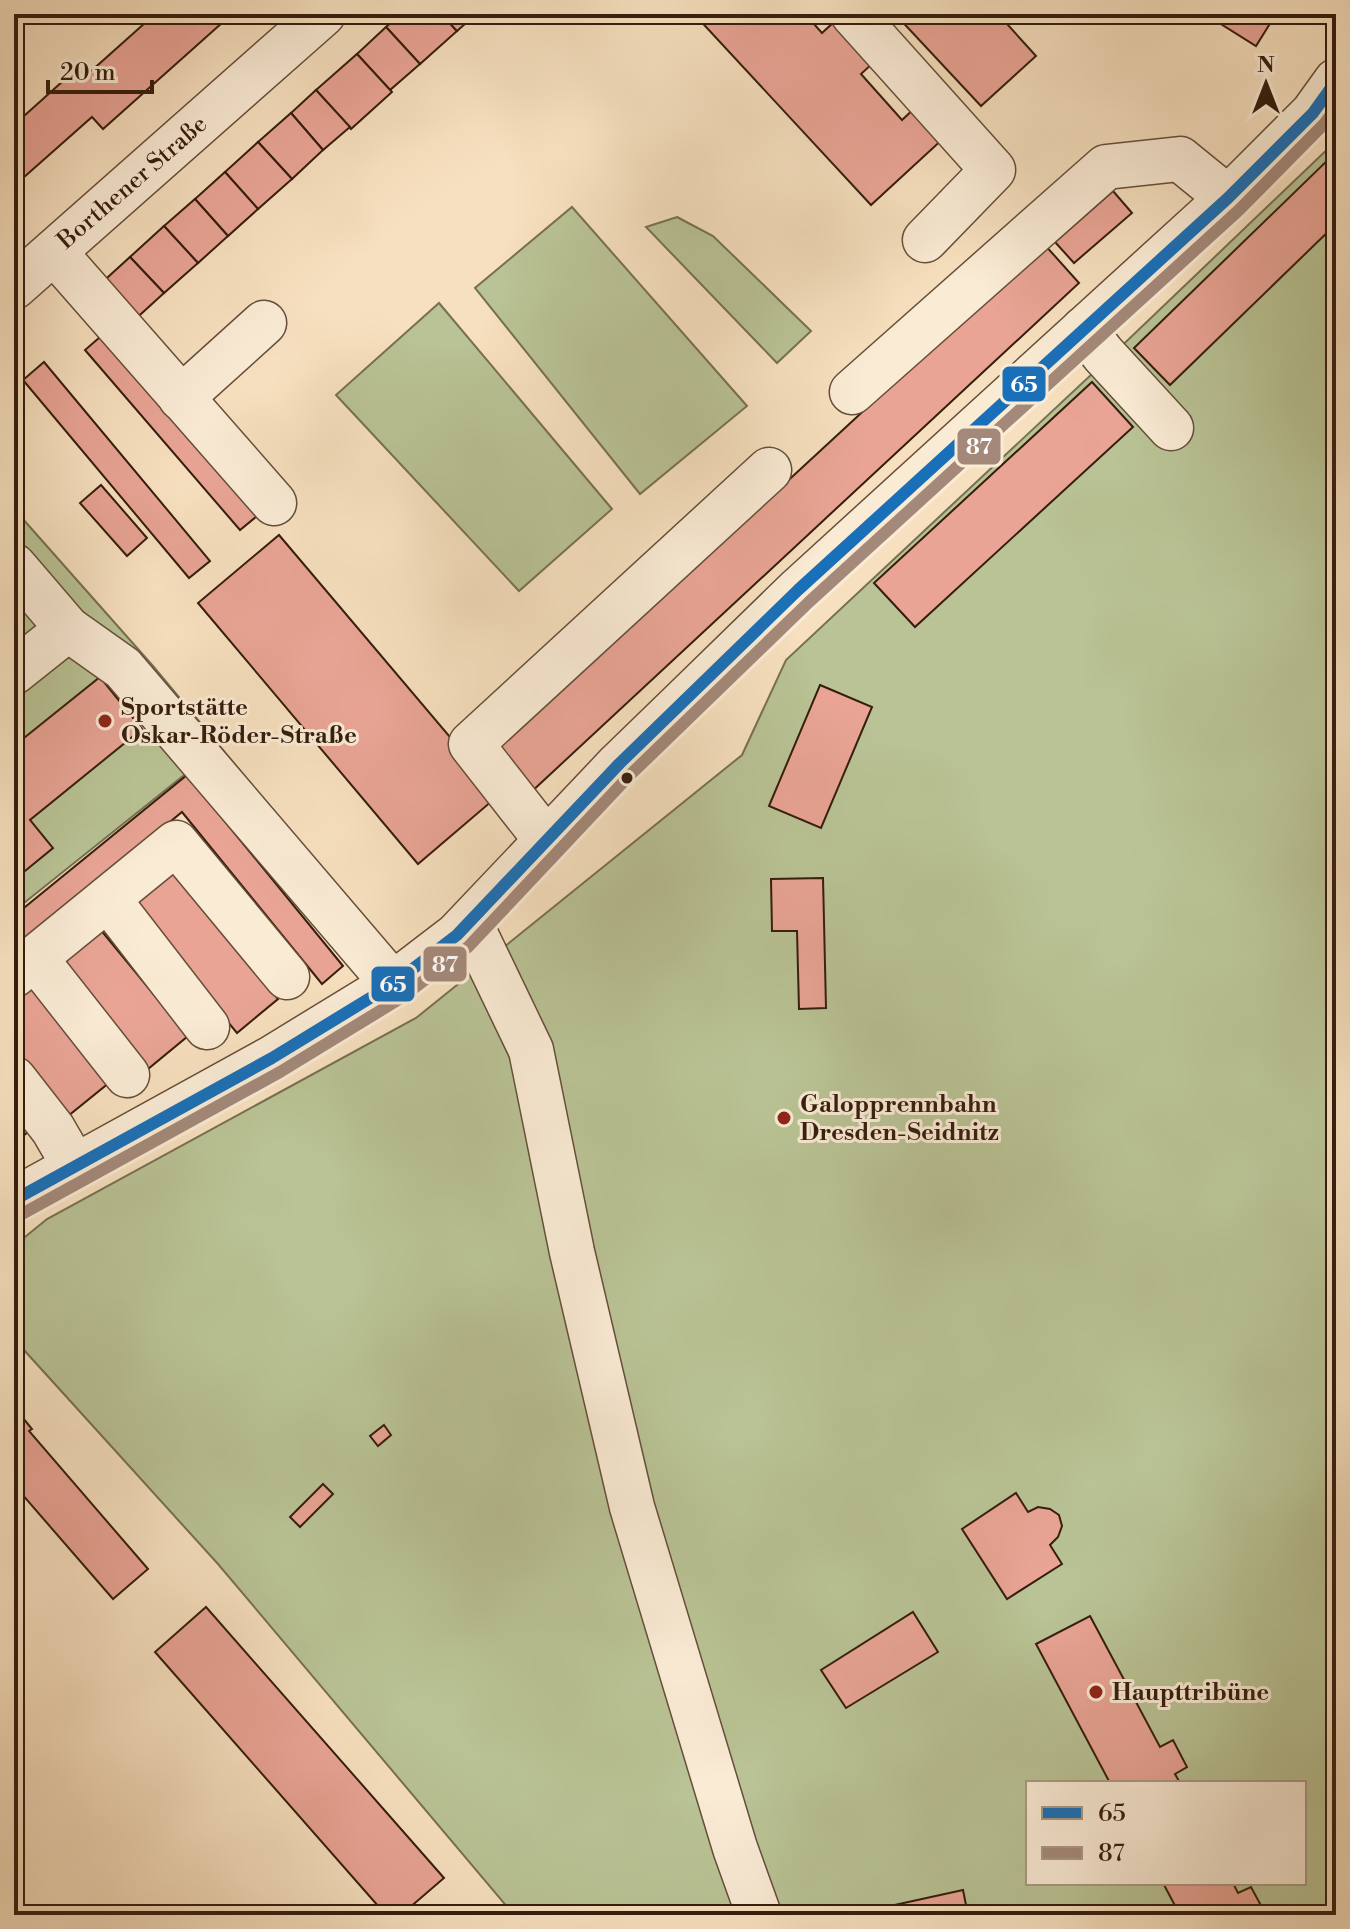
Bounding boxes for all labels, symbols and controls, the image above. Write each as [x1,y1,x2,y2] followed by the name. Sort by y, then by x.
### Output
[48,44,152,94] scale bar
[1226,44,1306,124] north arrow
[1257,52,1275,79] text: N
[60,58,116,88] text: 20 m
[51,110,214,257] street label: Borthener Straße
[1001,365,1047,403] line badge: 65
[1010,372,1038,399] text: 65
[956,427,1002,466] line badge: 87
[966,434,992,461] text: 87
[121,693,357,751] place label: Sportstätte Oskar-Röder-Straße
[96,712,114,730] marker: Sportstätte Oskar-Röder-Straße
[619,770,635,786] unlabelled marker
[422,945,468,983] line badge: 87
[432,952,458,979] text: 87
[370,965,416,1003] line badge: 65
[379,972,407,999] text: 65
[800,1090,999,1148] place label: Galopprennbahn Dresden-Seidnitz
[775,1109,793,1127] marker: Galopprennbahn Dresden-Seidnitz
[1112,1678,1269,1708] place label: Haupttribüne
[1087,1683,1105,1701] marker: Haupttribüne
[1026,1781,1306,1885] legend
[1098,1799,1126,1829] text: 65
[1098,1839,1125,1869] text: 87

